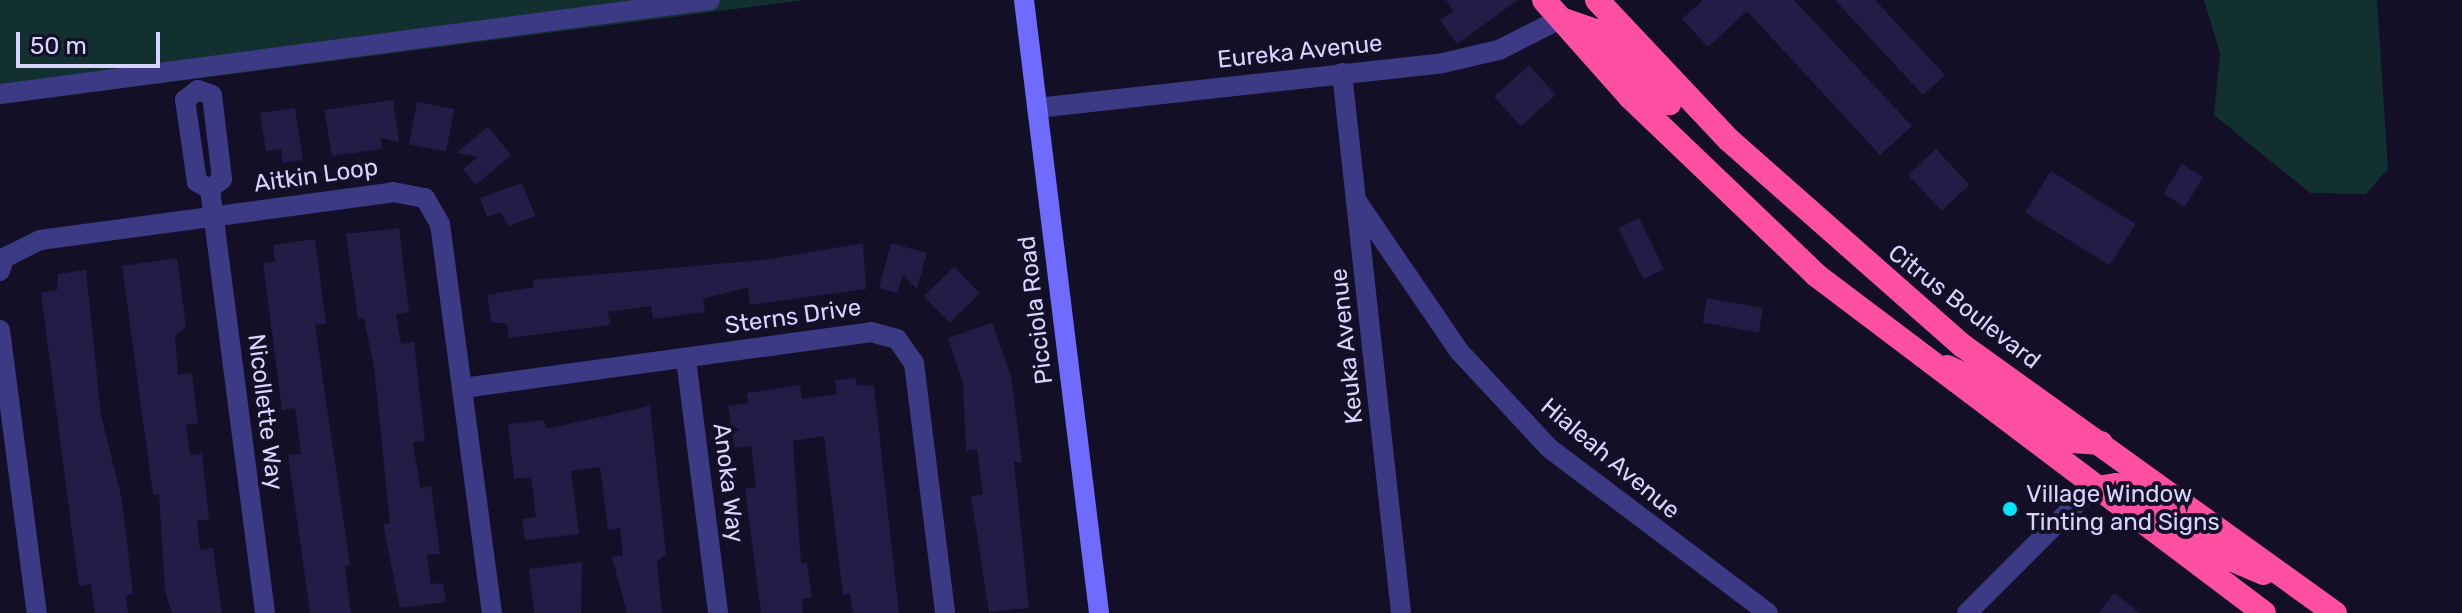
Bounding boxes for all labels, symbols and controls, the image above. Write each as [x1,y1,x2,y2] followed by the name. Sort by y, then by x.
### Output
[20,16,164,66] scale bar
[1216,29,1384,75] street label: Eureka Avenue
[30,32,87,60] text: 50 m
[252,153,380,199] street label: Aitkin Loop
[1013,234,1059,386] street label: Picciola Road
[1882,239,2046,375] street label: Citrus Boulevard
[1324,266,1370,426] street label: Keuka Avenue
[723,293,863,341] street label: Sterns Drive
[241,332,289,492] street label: Nicollette Way
[1534,392,1686,526] street label: Hialeah Avenue
[706,421,750,545] street label: Anoka Way
[2026,481,2220,537] place label: Village Window Tinting and Signs
[2001,500,2019,518] marker: Village Window Tinting and Signs

